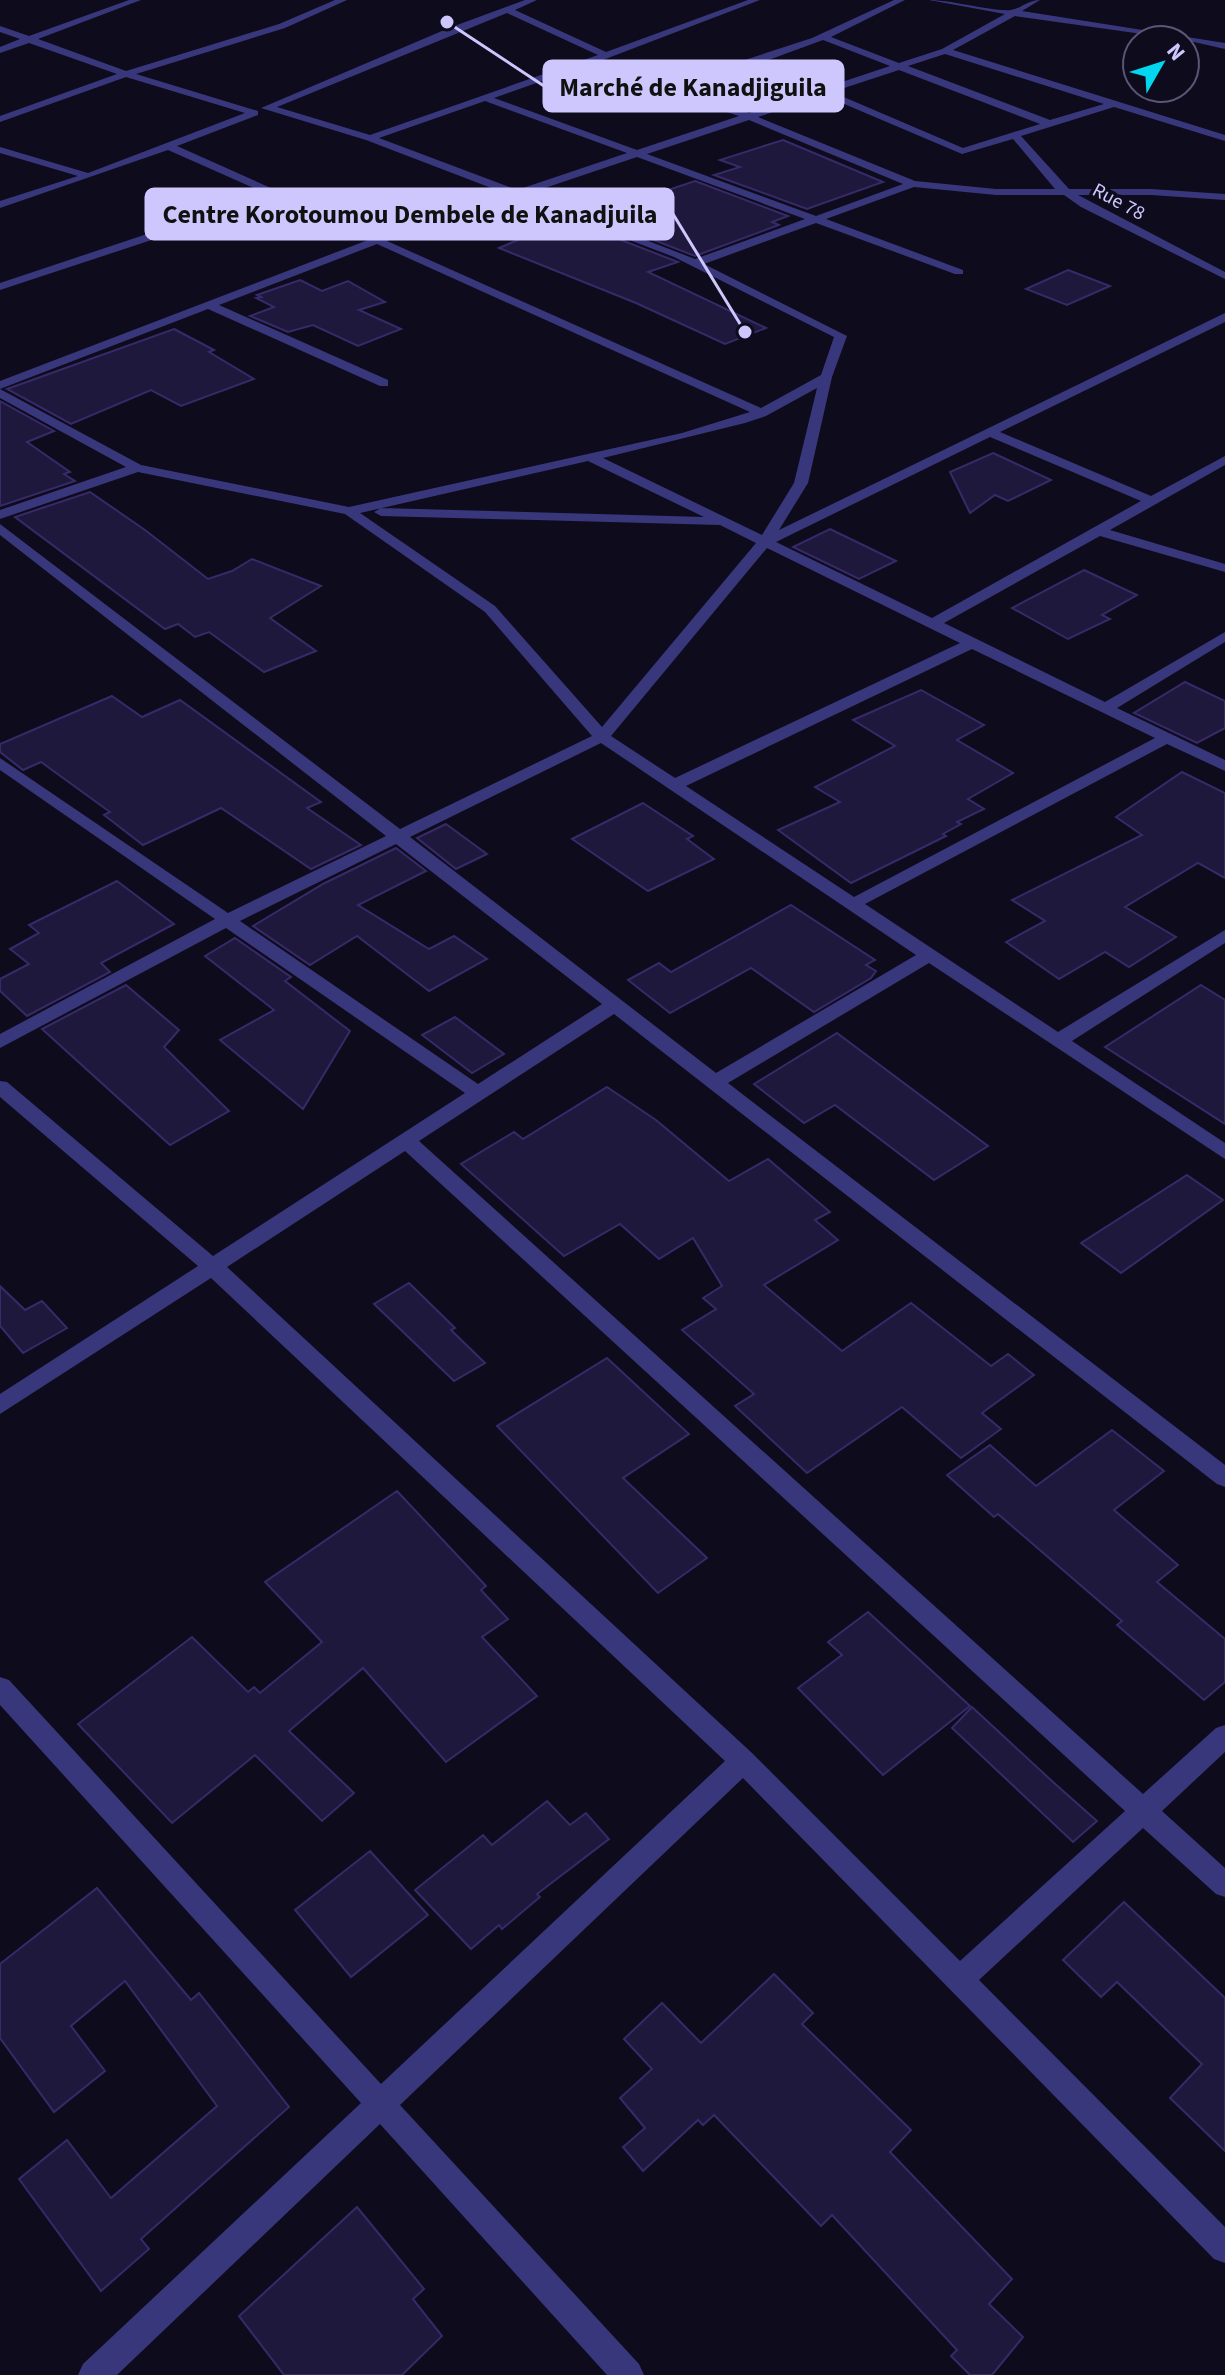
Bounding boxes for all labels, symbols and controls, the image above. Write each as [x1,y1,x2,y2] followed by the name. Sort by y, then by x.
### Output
[1121,24,1201,104] north arrow
[1159,36,1193,68] text: N
[544,61,843,111] callout: Marché de Kanadjiguila
[559,69,827,106] text: Marché de Kanadjiguila
[1087,176,1150,227] street label: Rue 78
[146,189,673,239] callout: Centre Korotoumou Dembele de Kanadjuila
[162,196,658,233] text: Centre Korotoumou Dembele de Kanadjuila

